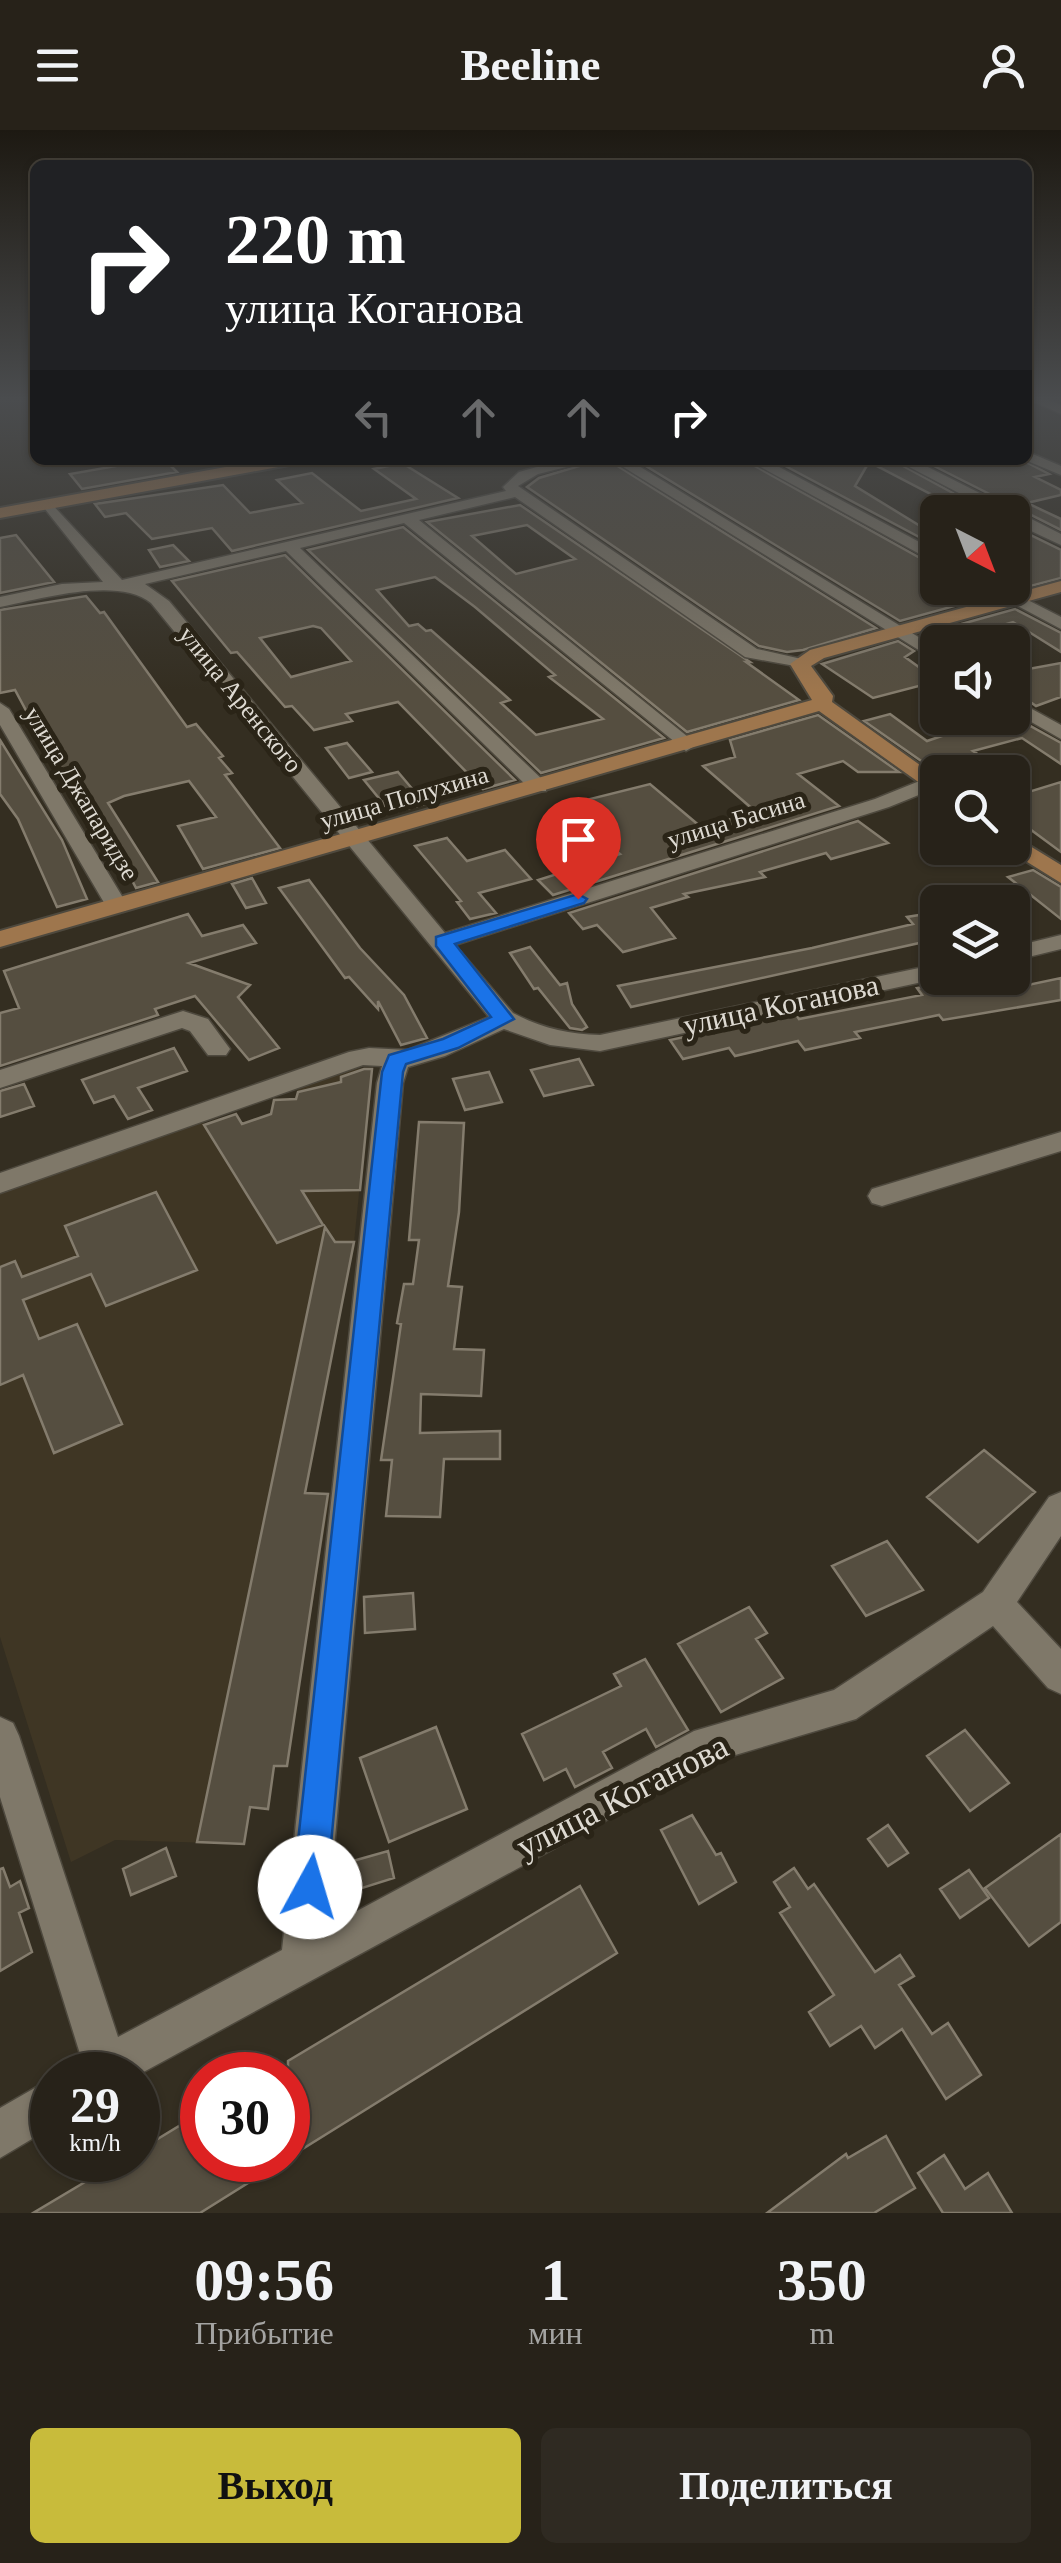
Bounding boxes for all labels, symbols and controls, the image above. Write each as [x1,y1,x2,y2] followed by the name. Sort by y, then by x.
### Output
[30,38,85,93] icon: menu
[976,38,1031,93] icon: person
[461,40,600,90] text: Beeline
[60,200,190,330] icon: right
[225,201,406,278] text: 220 m
[225,283,523,333] text: улица Коганова
[346,390,401,445] icon: left
[451,390,506,445] icon: ahead
[556,390,611,445] icon: ahead
[661,390,716,445] icon: right
[920,495,1030,605] north arrow
[920,495,1030,995] map controls
[174,621,308,778] street label: улица Аренского
[920,625,1030,735] button: sound
[19,702,144,885] street label: улица Джапаридзе
[920,755,1030,865] button: search
[317,761,491,834] street label: улица Полухина
[664,786,808,853] street label: улица Басина
[536,797,621,900] pin
[551,812,606,867] icon: arrive
[920,885,1030,995] button: layers
[680,968,882,1041] street label: улица Коганова
[510,1726,735,1866] street label: улица Коганова
[258,1835,362,1939] position arrow
[180,2052,310,2182] speed limit sign: 30
[70,2077,120,2133] text: 29
[69,2129,121,2156] text: km/h
[194,2247,334,2313] text: 09:56
[540,2247,570,2313] text: 1
[777,2247,867,2313] text: 350
[194,2315,334,2351] text: Прибытие
[528,2315,583,2351] text: мин
[809,2315,834,2351] text: m
[30,2428,521,2543] button: Выход
[541,2428,1031,2543] button: Поделиться

